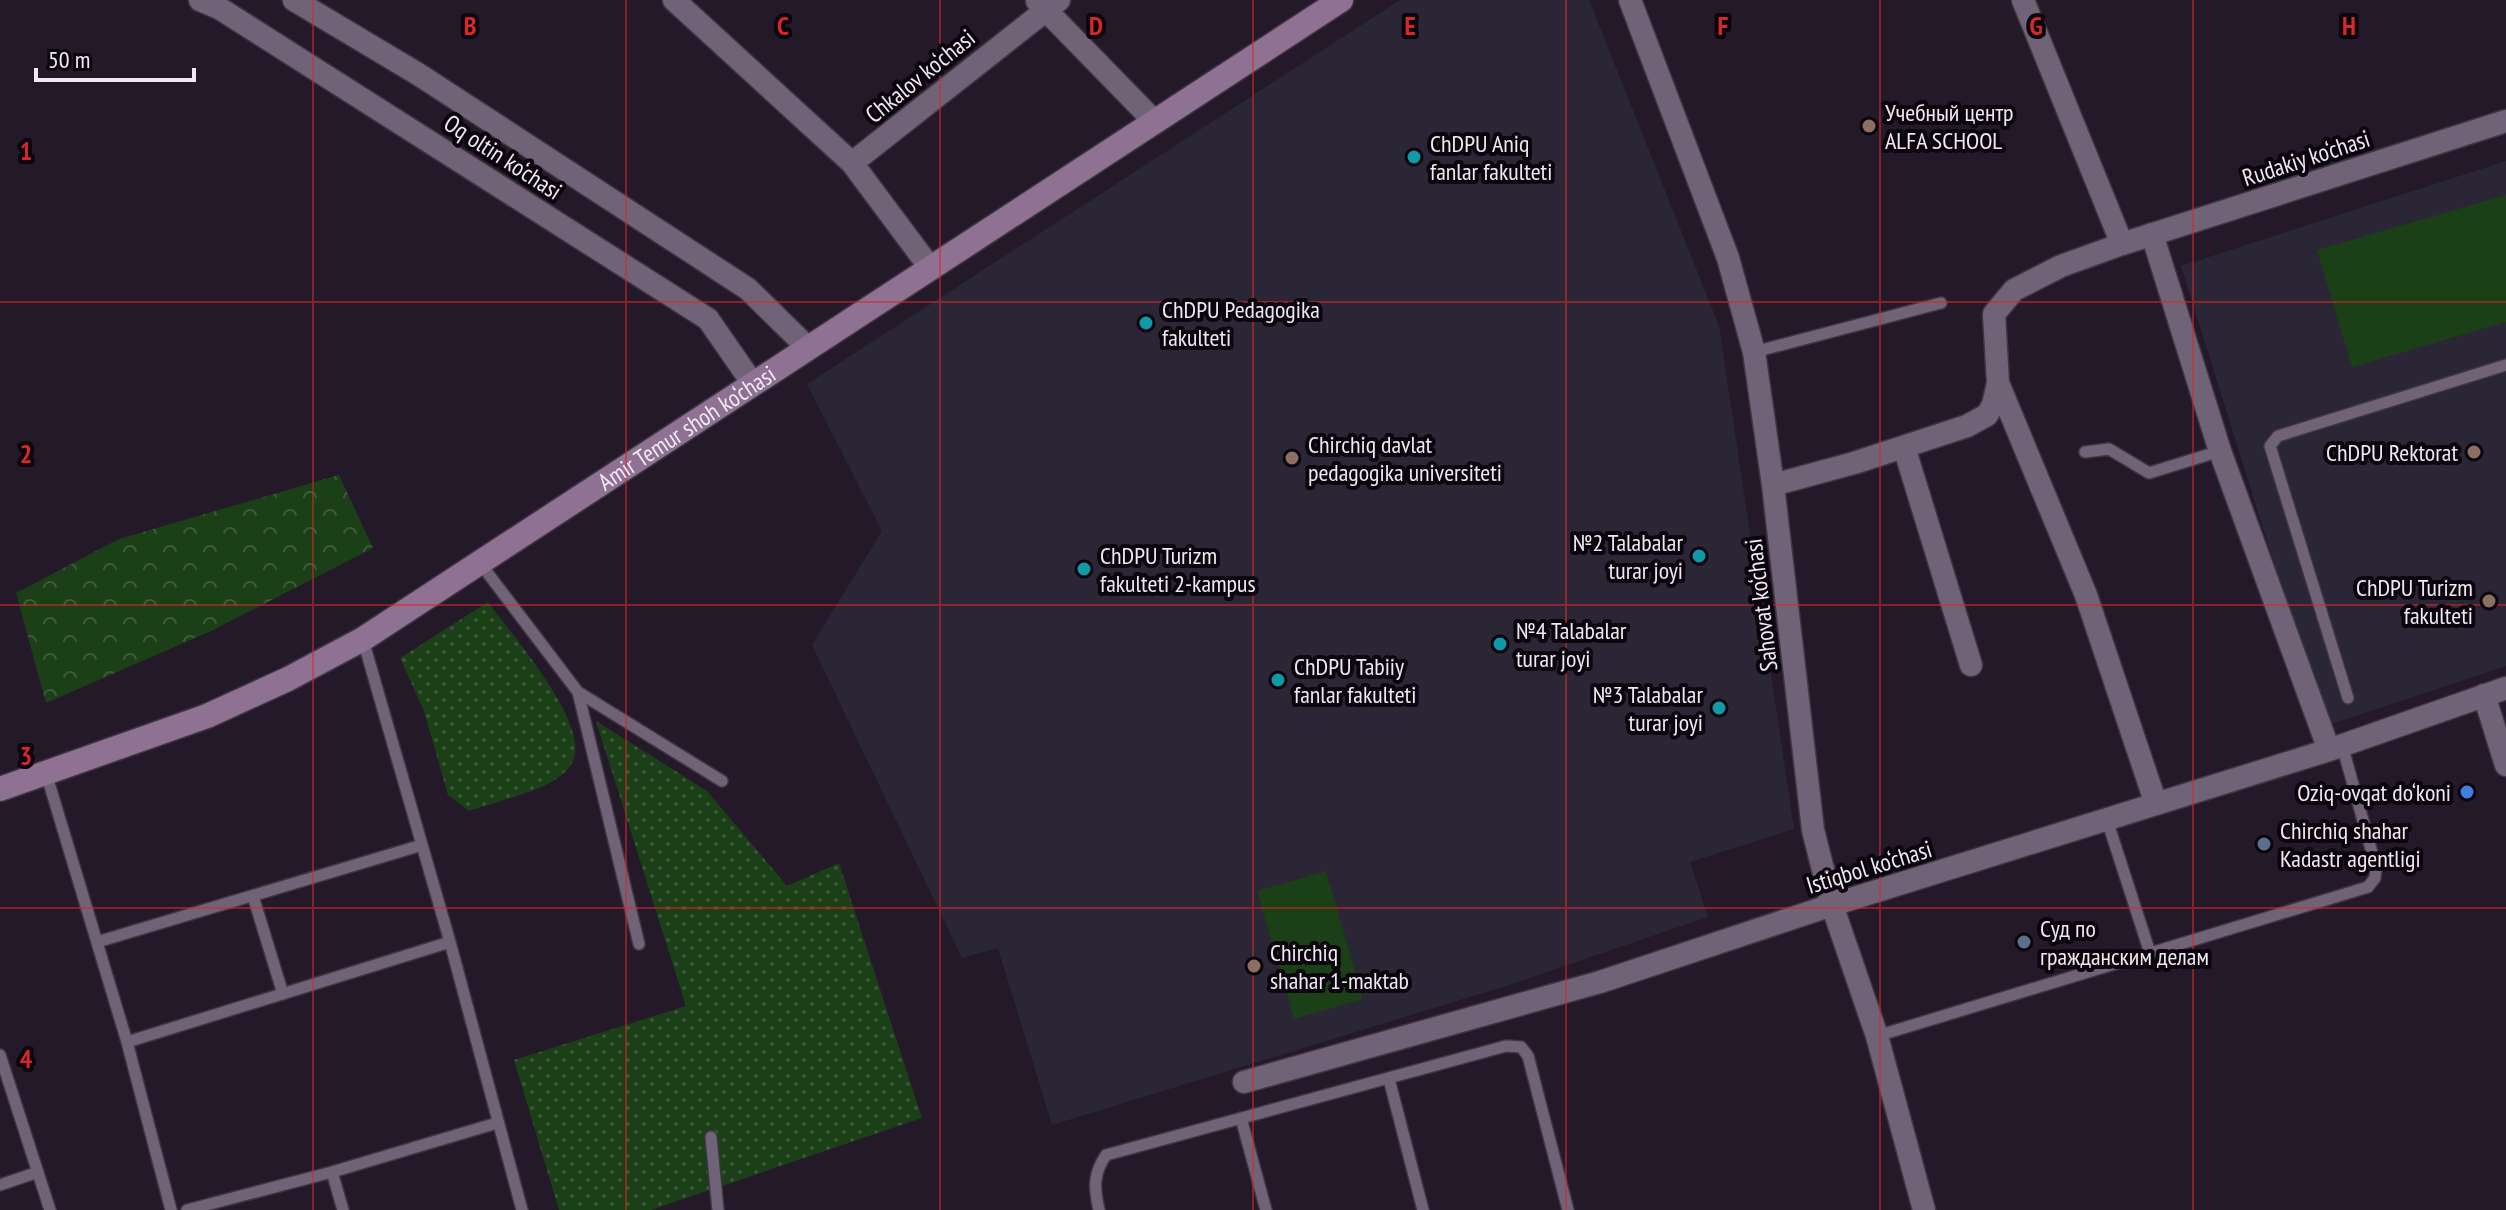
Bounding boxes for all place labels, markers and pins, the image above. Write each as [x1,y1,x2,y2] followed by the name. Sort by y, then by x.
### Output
[1885,97,2014,156] place label: Учебный центр ALFA SCHOOL
[1860,117,1878,135] marker: Учебный центр ALFA SCHOOL
[1430,128,1552,187] place label: ChDPU Aniq fanlar fakulteti
[1405,148,1423,166] marker: ChDPU Aniq fanlar fakulteti
[1162,294,1320,353] place label: ChDPU Pedagogika fakulteti
[1137,314,1155,332] marker: ChDPU Pedagogika fakulteti
[1308,429,1502,488] place label: Chirchiq davlat pedagogika universiteti
[2326,437,2458,468] place label: ChDPU Rektorat
[2465,443,2483,461] marker: ChDPU Rektorat
[1283,449,1301,467] marker: Chirchiq davlat pedagogika universiteti
[1573,527,1683,586] place label: №2 Talabalar turar joyi
[1100,540,1256,599] place label: ChDPU Turizm fakulteti 2-kampus
[1690,547,1708,565] marker: №2 Talabalar turar joyi
[1075,560,1093,578] marker: ChDPU Turizm fakulteti 2-kampus
[2356,572,2473,631] place label: ChDPU Turizm fakulteti
[2480,592,2498,610] marker: ChDPU Turizm fakulteti
[1516,615,1627,674] place label: №4 Talabalar turar joyi
[1491,635,1509,653] marker: №4 Talabalar turar joyi
[1294,651,1416,710] place label: ChDPU Tabiiy fanlar fakulteti
[1269,671,1287,689] marker: ChDPU Tabiiy fanlar fakulteti
[1593,679,1703,738] place label: №3 Talabalar turar joyi
[1710,699,1728,717] marker: №3 Talabalar turar joyi
[2297,777,2451,808] place label: Oziq-ovqat do‘koni
[2458,783,2476,801] marker: Oziq-ovqat do‘koni
[2280,815,2421,874] place label: Chirchiq shahar Kadastr agentligi
[2255,835,2273,853] marker: Chirchiq shahar Kadastr agentligi
[2040,913,2209,972] place label: Суд по гражданским делам
[2015,933,2033,951] marker: Суд по гражданским делам
[1270,937,1409,996] place label: Chirchiq shahar 1-maktab
[1245,957,1263,975] marker: Chirchiq shahar 1-maktab

